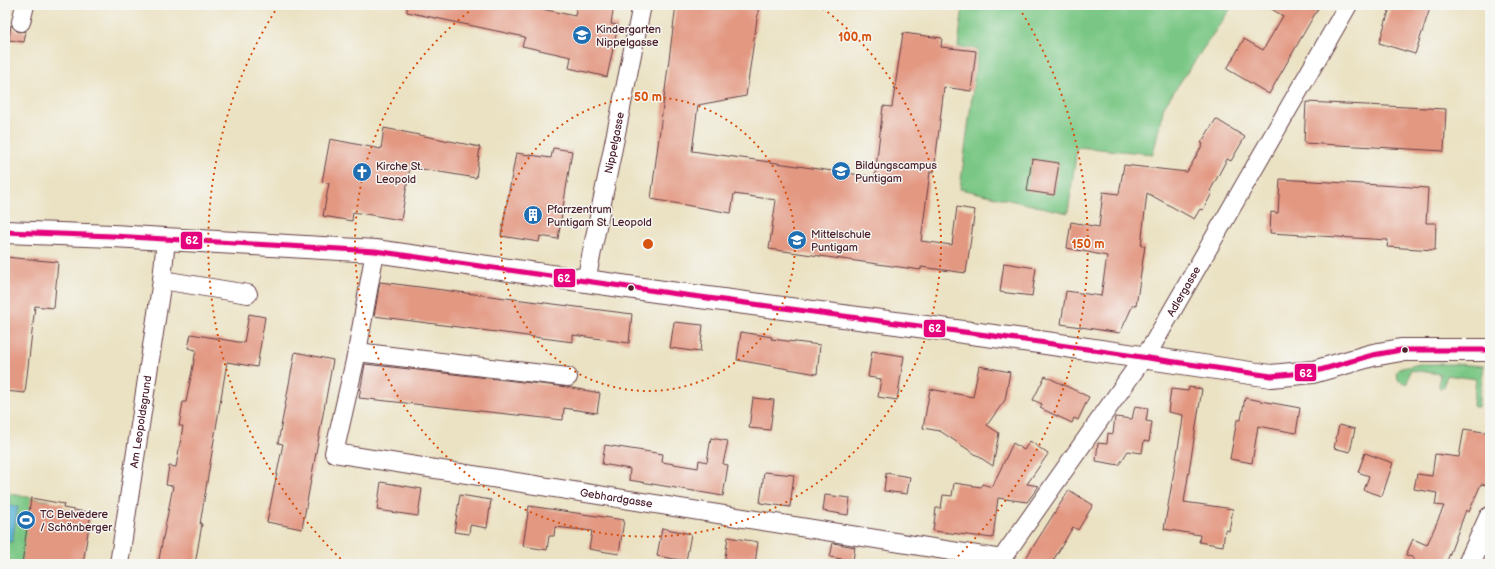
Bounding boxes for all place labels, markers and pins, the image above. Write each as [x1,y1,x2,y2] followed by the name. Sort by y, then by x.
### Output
[596,23,661,49] place label: Kindergarten Nippelgasse
[571,24,593,46] school or university icon: Kindergarten Nippelgasse
[855,159,937,185] place label: Bildungscampus Puntigam
[376,160,423,186] place label: Kirche St. Leopold
[830,160,852,182] school or university icon: Bildungscampus Puntigam
[351,161,373,183] church icon: Kirche St. Leopold
[547,203,652,229] place label: Pfarrzentrum Puntigam St. Leopold
[522,204,544,226] building icon: Pfarrzentrum Puntigam St. Leopold
[811,228,871,254] place label: Mittelschule Puntigam
[786,229,808,251] school or university icon: Mittelschule Puntigam
[641,237,655,251] centre of rings
[626,283,636,293] unlabelled marker
[1400,345,1410,355] unlabelled marker
[40,508,113,534] place label: TC Belvedere / Schönberger
[15,509,37,531] sports icon: TC Belvedere / Schönberger

